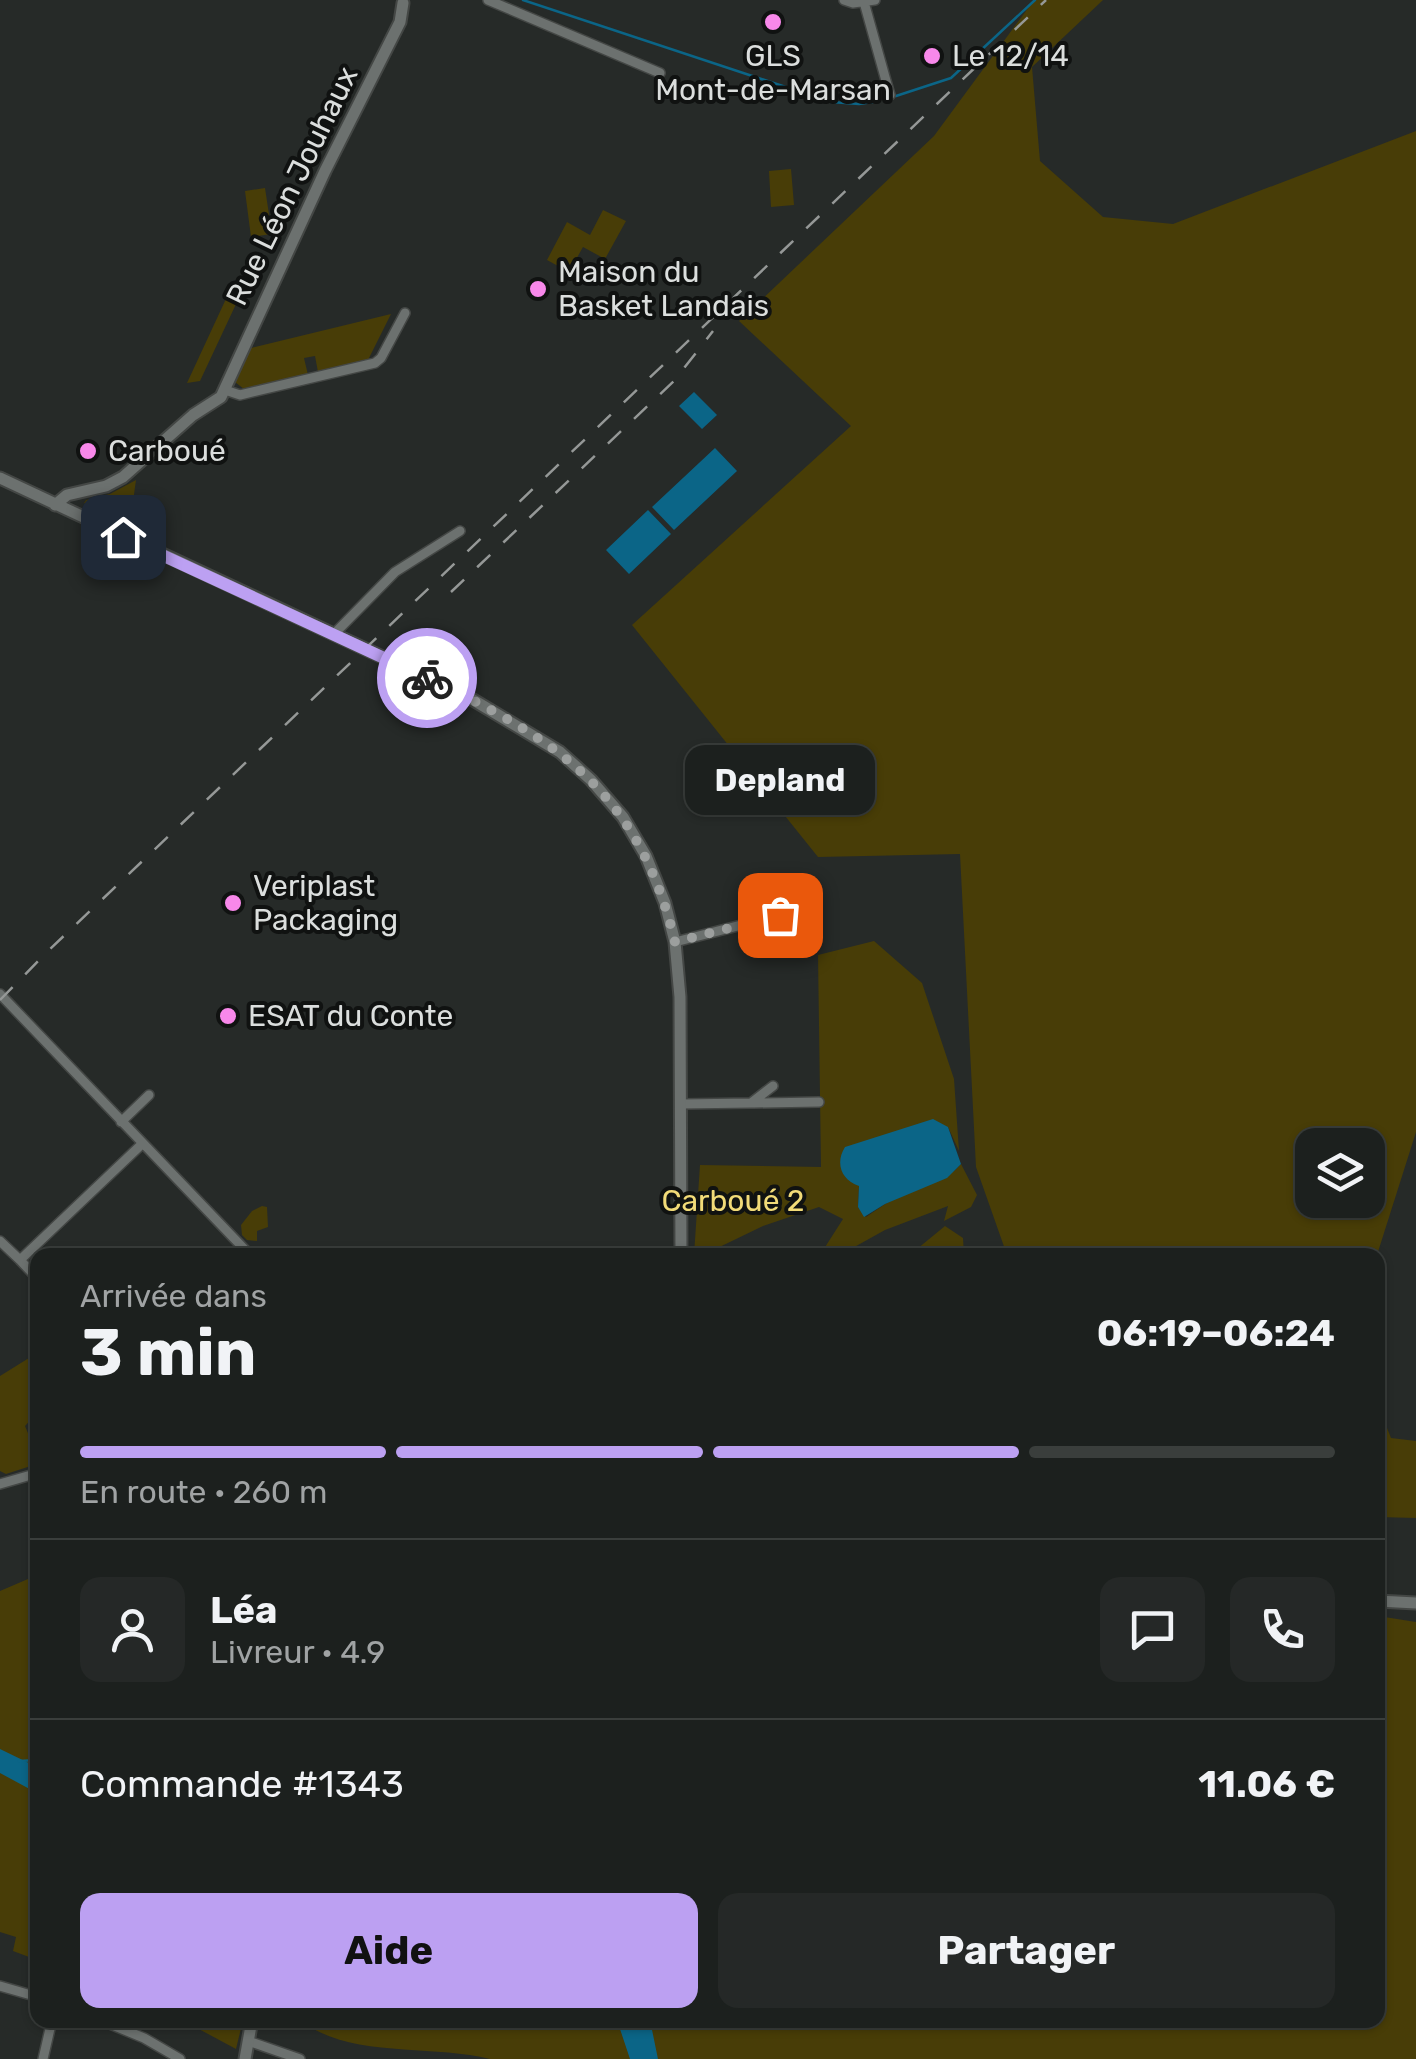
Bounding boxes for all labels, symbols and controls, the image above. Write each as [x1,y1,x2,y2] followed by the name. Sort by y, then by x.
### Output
[762,11,784,33] marker: GLS Mont-de-Marsan
[655,38,891,108] place label: GLS Mont-de-Marsan
[952,38,1069,74] place label: Le 12/14
[921,45,943,67] marker: Le 12/14
[219,61,365,311] street label: Rue Léon Jouhaux
[558,254,769,324] place label: Maison du Basket Landais
[527,278,549,300] marker: Maison du Basket Landais
[108,433,226,469] place label: Carboué
[77,440,99,462] marker: Carboué
[81,495,166,580] pin
[96,510,151,565] icon: home
[377,628,477,728] courier
[400,651,455,706] icon: bike
[685,745,875,815] callout: Depland
[715,761,845,799] text: Depland
[253,868,398,938] place label: Veriplast Packaging
[738,873,823,958] pin
[753,888,808,943] icon: bag
[222,892,244,914] marker: Veriplast Packaging
[248,998,453,1034] place label: ESAT du Conte
[217,1005,239,1027] marker: ESAT du Conte
[1295,1128,1385,1218] map controls
[1295,1128,1385,1218] button: layers
[662,1183,804,1219] park label: Carboué 2
[80,1277,267,1315] text: Arrivée dans
[1097,1310,1335,1356] text: 06:19–06:24
[80,1314,257,1391] text: 3 min
[80,1473,327,1511] text: En route · 260 m
[80,1577,185,1682] button: person
[1100,1577,1205,1682] button: chat
[1230,1577,1335,1682] button: phone
[210,1587,278,1633] text: Léa
[210,1633,385,1671] text: Livreur · 4.9
[80,1761,404,1807] text: Commande #1343
[1198,1761,1335,1807] text: 11.06 €
[80,1893,698,2008] button: Aide
[718,1893,1335,2008] button: Partager

